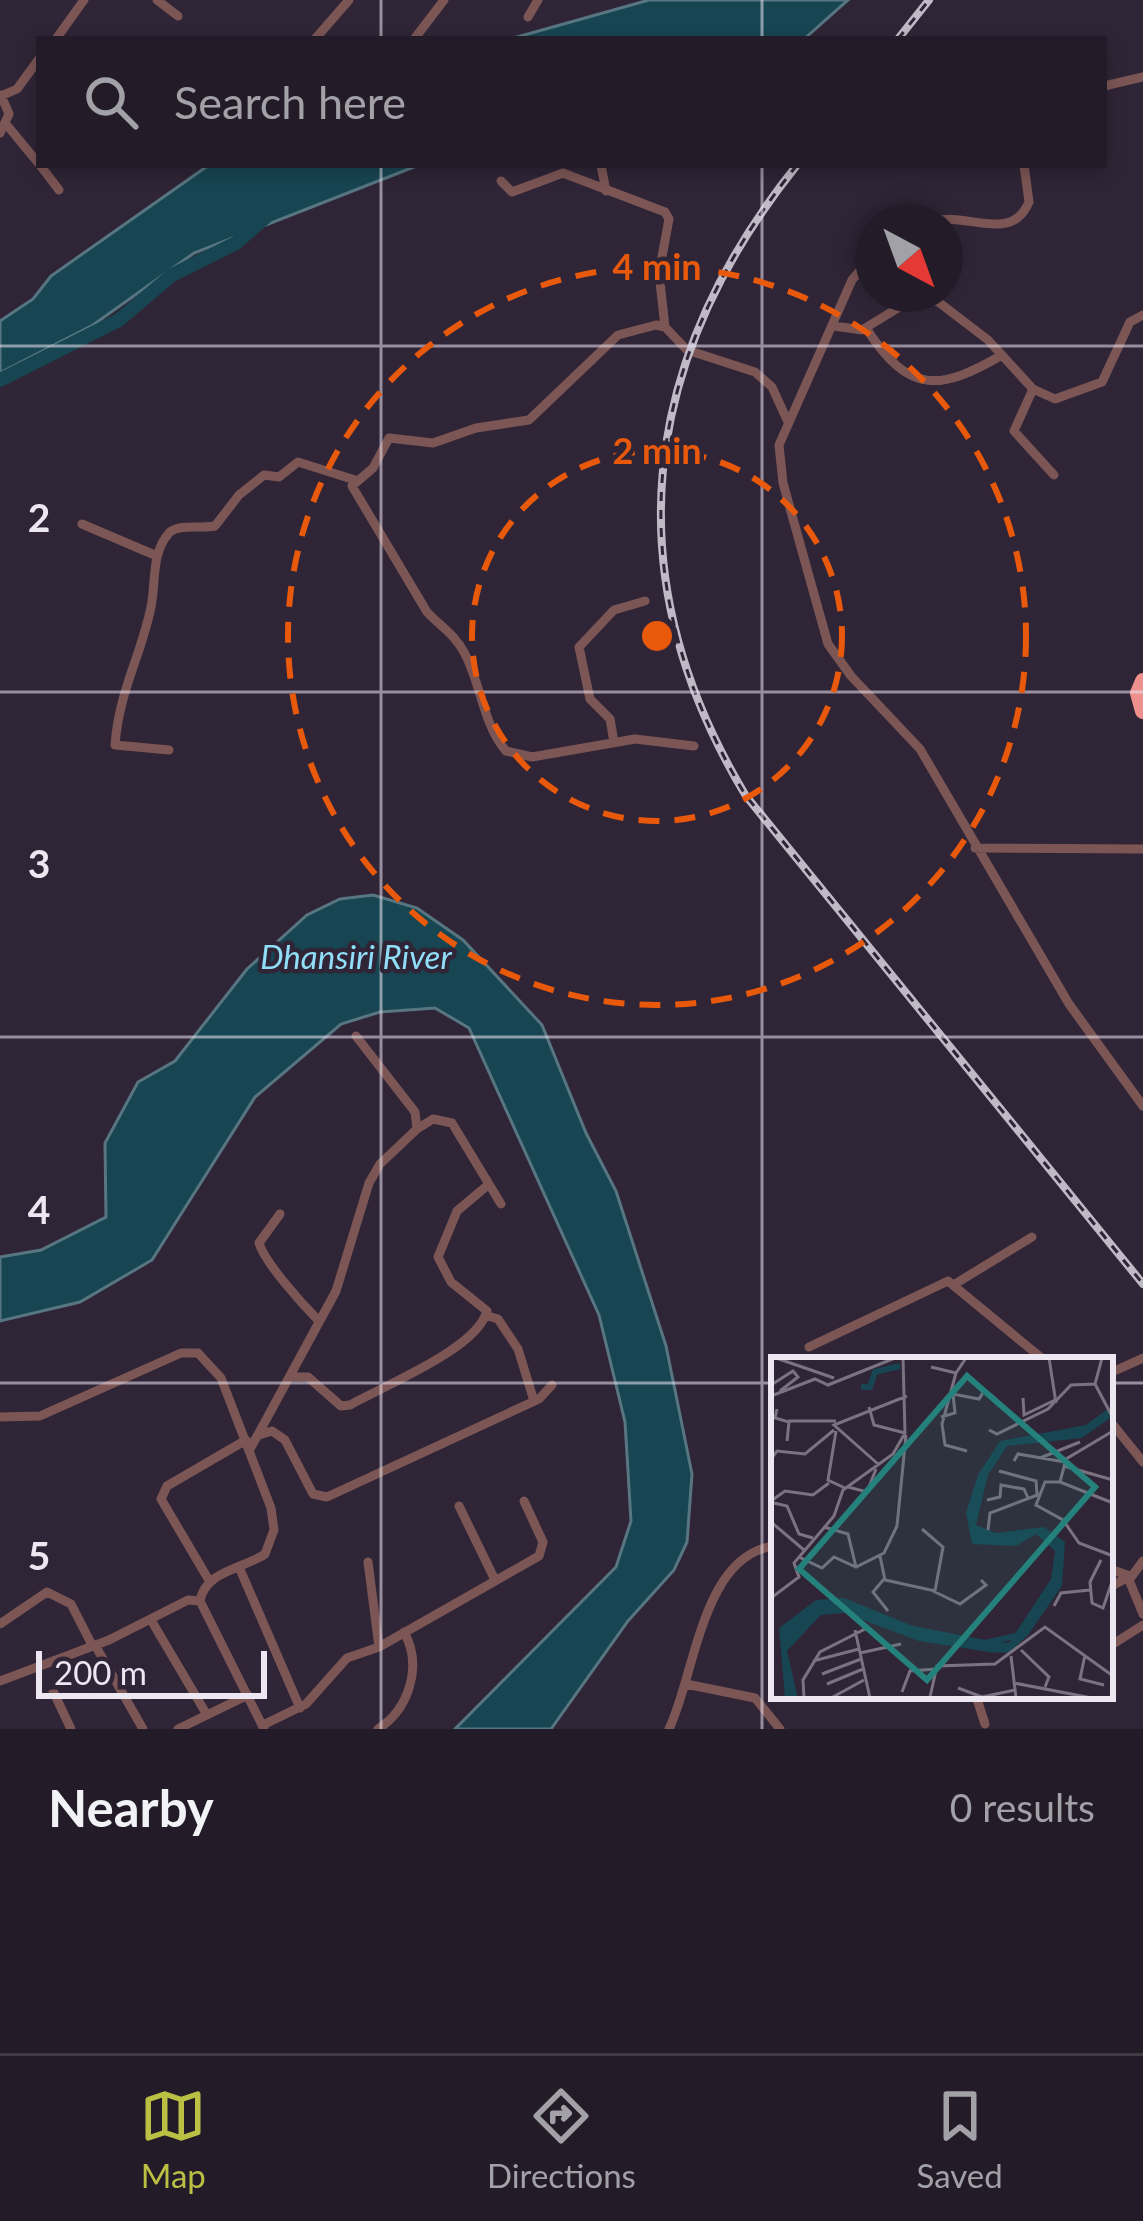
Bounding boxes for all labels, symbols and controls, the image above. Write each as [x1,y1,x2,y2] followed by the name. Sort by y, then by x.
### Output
[36,36,1107,168] search box
[78,69,144,135] icon: search
[174,75,406,129] text: Search here
[855,204,963,312] north arrow
[612,244,702,288] text: 4 min
[612,428,702,472] text: 2 min
[28,494,50,540] text: 2
[636,615,678,657] centre of rings
[28,840,50,886] text: 3
[260,936,452,976] water label: Dhansiri River
[28,1186,50,1232] text: 4
[771,1357,1113,1699] inset map
[28,1532,50,1578] text: 5
[36,1645,267,1698] scale bar
[54,1652,147,1692] text: 200 m
[48,1777,214,1838] text: Nearby
[950,1784,1095,1830] text: 0 results
[140,2083,206,2195] tab: Map
[487,2083,636,2195] tab: Directions
[916,2083,1003,2195] tab: Saved

